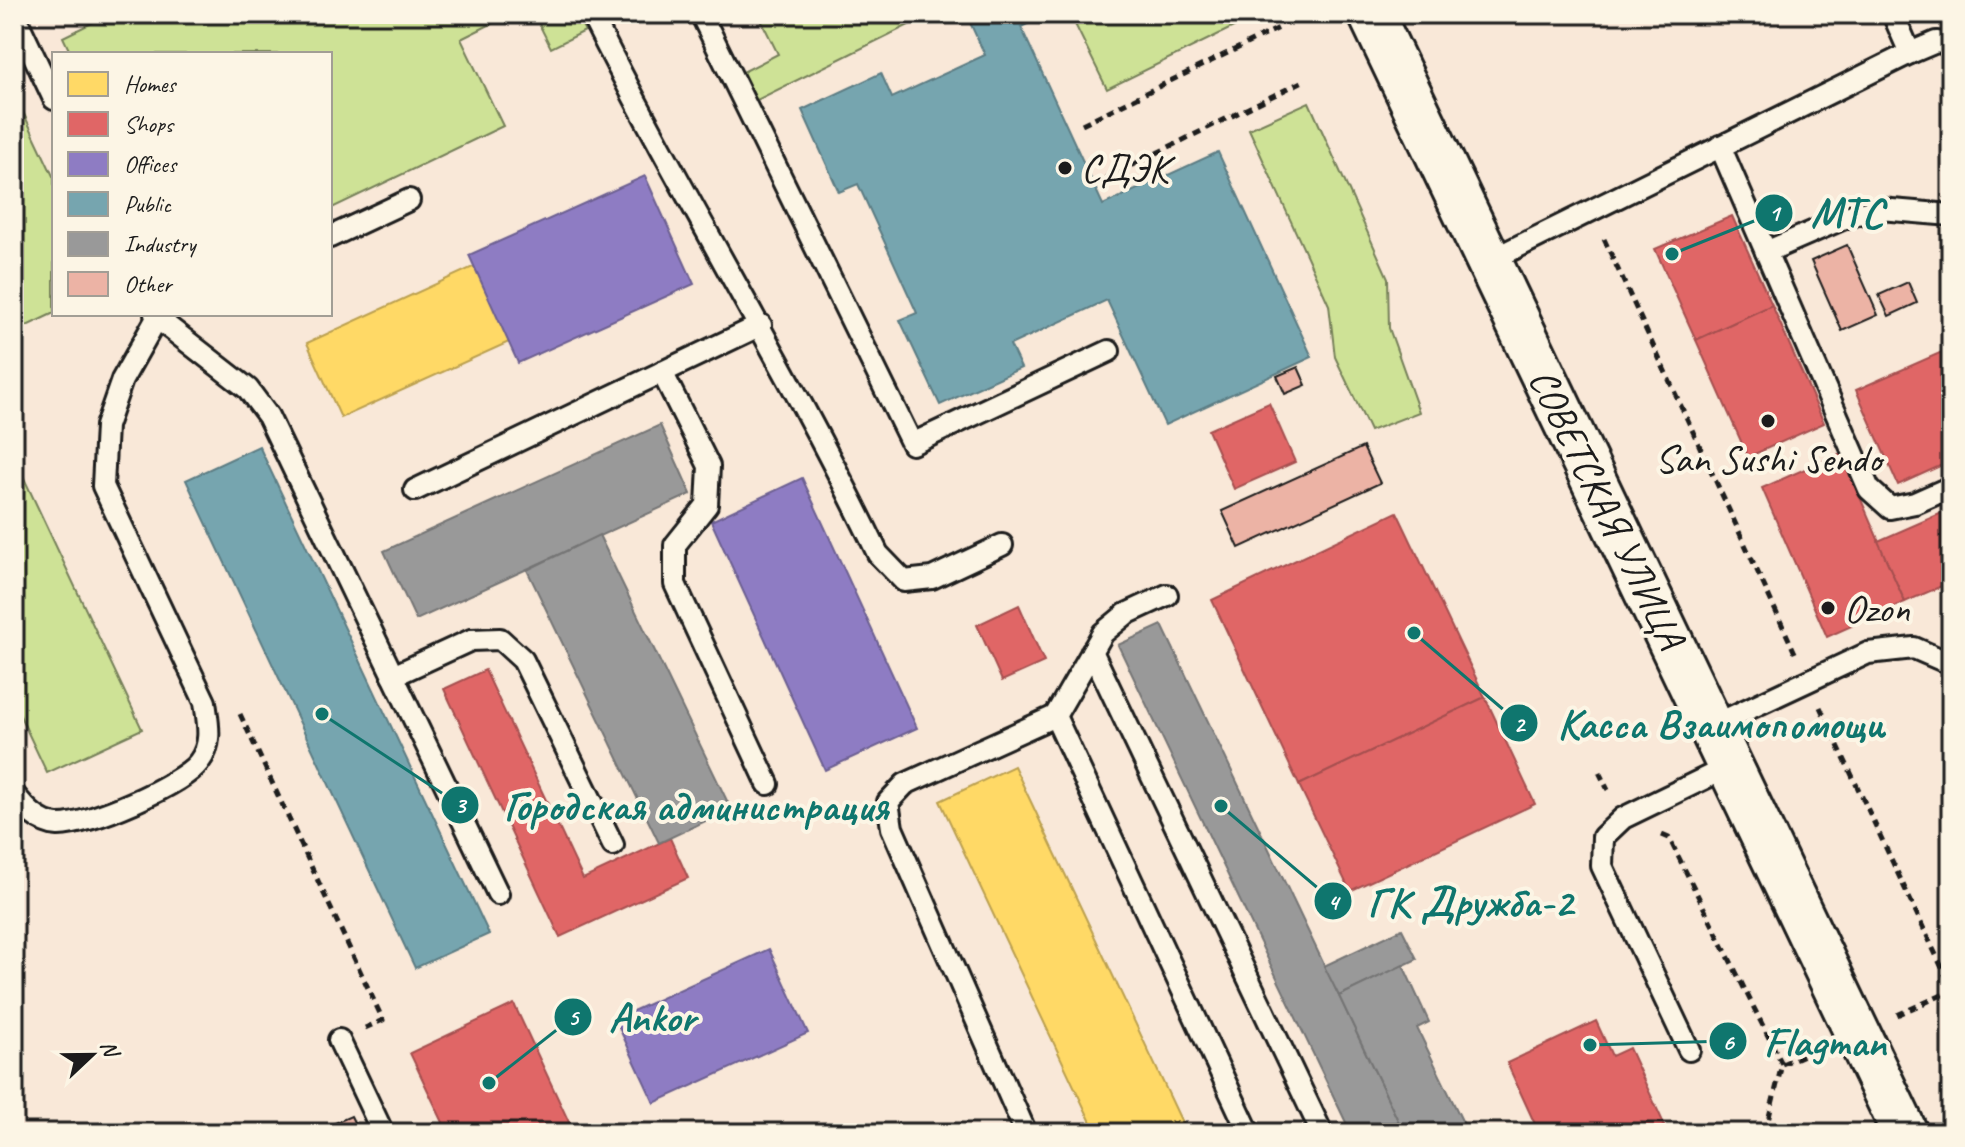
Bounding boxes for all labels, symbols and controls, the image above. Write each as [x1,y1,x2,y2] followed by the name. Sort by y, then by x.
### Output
[52,52,332,316] legend
[124,69,177,99] text: Homes
[124,109,175,139] text: Shops
[1081,144,1177,194] place label: СДЭК
[124,149,178,179] text: Offices
[1056,159,1074,177] marker: СДЭК
[1754,180,1899,246] callout: МТС
[1811,187,1888,240] text: МТС
[124,189,172,219] text: Public
[1769,198,1783,228] text: 1
[124,229,197,259] text: Industry
[124,269,174,299] text: Other
[1518,360,1697,658] street label: СОВЕТСКАЯ УЛИЦА
[1759,412,1777,430] marker: San Sushi Sendo
[1655,434,1885,484] place label: San Sushi Sendo
[1844,584,1911,634] place label: Ozon
[1819,599,1837,617] marker: Ozon
[1499,690,1902,756] callout: Касса Взаимопомощи
[1557,698,1887,751] text: Касса Взаимопомощи
[1514,709,1527,739] text: 2
[440,772,913,838] callout: Городская администрация
[504,780,891,833] text: Городская администрация
[455,790,468,820] text: 3
[1313,868,1587,934] callout: ГК Дружба-2
[1367,876,1577,929] text: ГК Дружба-2
[1328,887,1342,917] text: 4
[553,984,711,1050] callout: Ankor
[609,991,700,1044] text: Ankor
[568,1002,581,1032] text: 5
[1708,1008,1903,1074] callout: Flagman
[52,1015,132,1095] north arrow
[1764,1016,1888,1069] text: Flagman
[1722,1027,1735,1057] text: 6
[94,1036,126,1063] text: N

